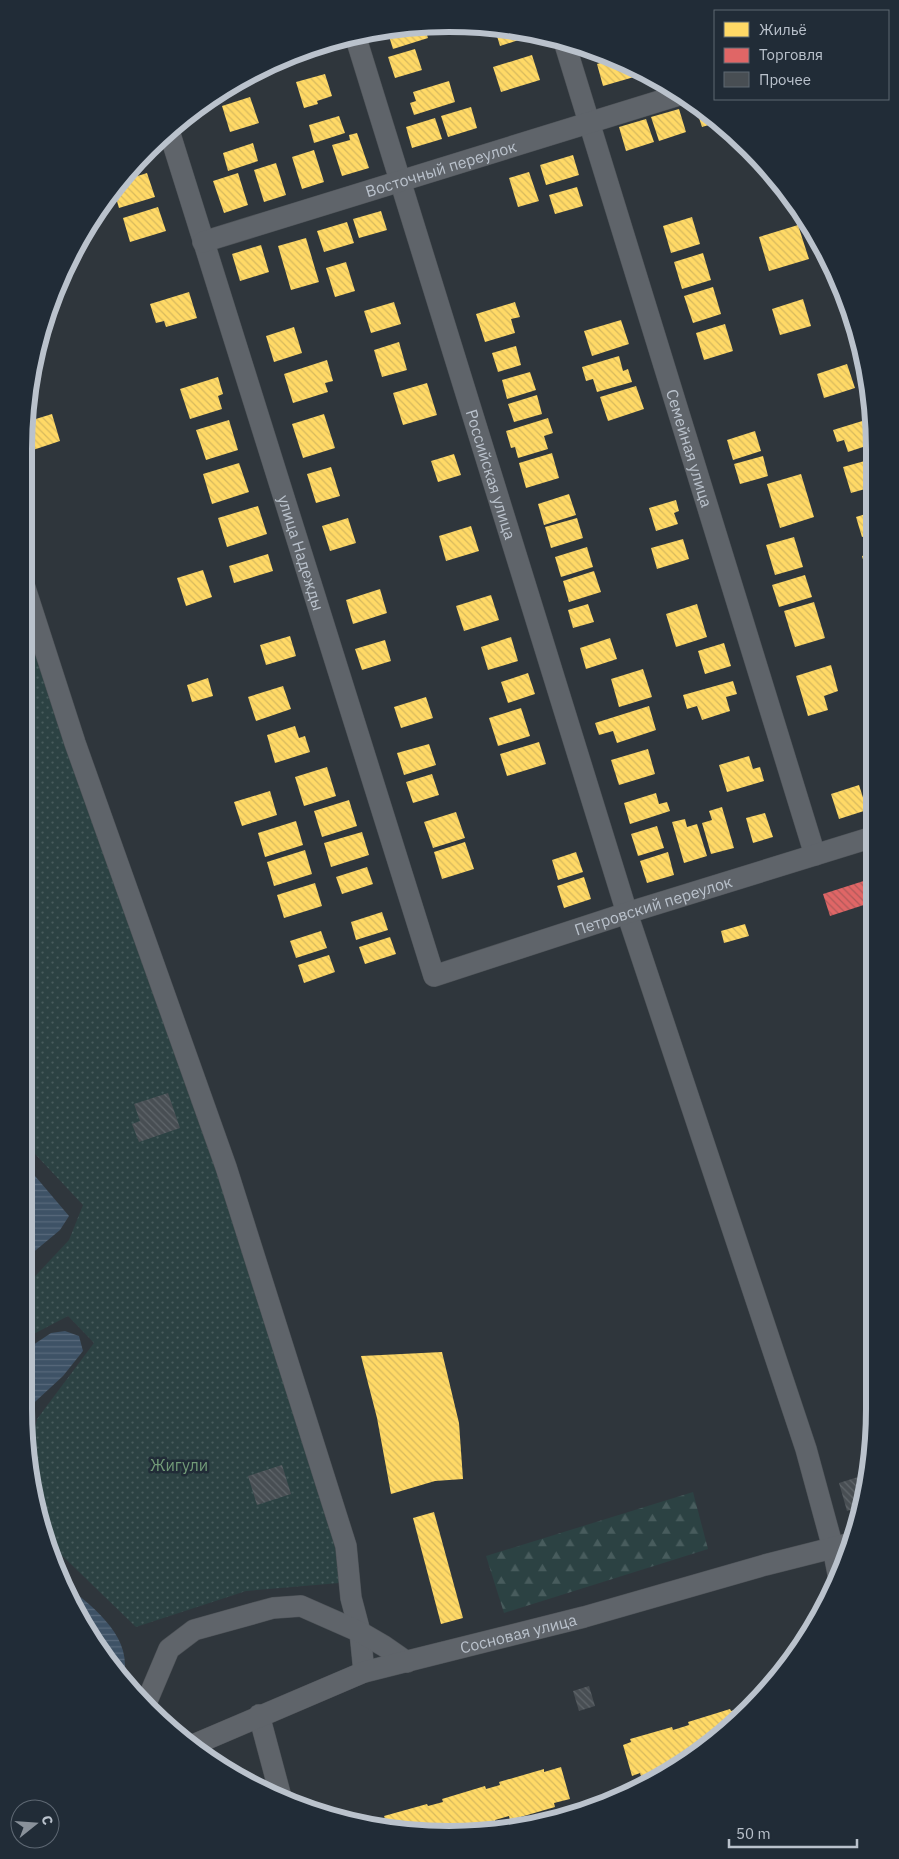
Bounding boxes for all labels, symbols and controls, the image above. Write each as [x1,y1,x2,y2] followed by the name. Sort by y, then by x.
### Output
[714,10,889,100] legend
[759,20,807,39] text: Жильё
[759,45,823,64] text: Торговля
[759,70,811,89] text: Прочее
[363,136,519,201] street label: Восточный переулок
[662,386,717,510] street label: Семейная улица
[462,407,521,542] street label: Российская улица
[274,492,329,613] street label: улица Надежды
[572,871,735,940] street label: Петровский переулок
[150,1455,208,1475] park label: Жигули
[458,1609,579,1658] street label: Сосновая улица
[10,1799,60,1849] north arrow
[37,1813,57,1827] text: С
[729,1816,856,1848] scale bar
[736,1824,771,1843] text: 50 m

